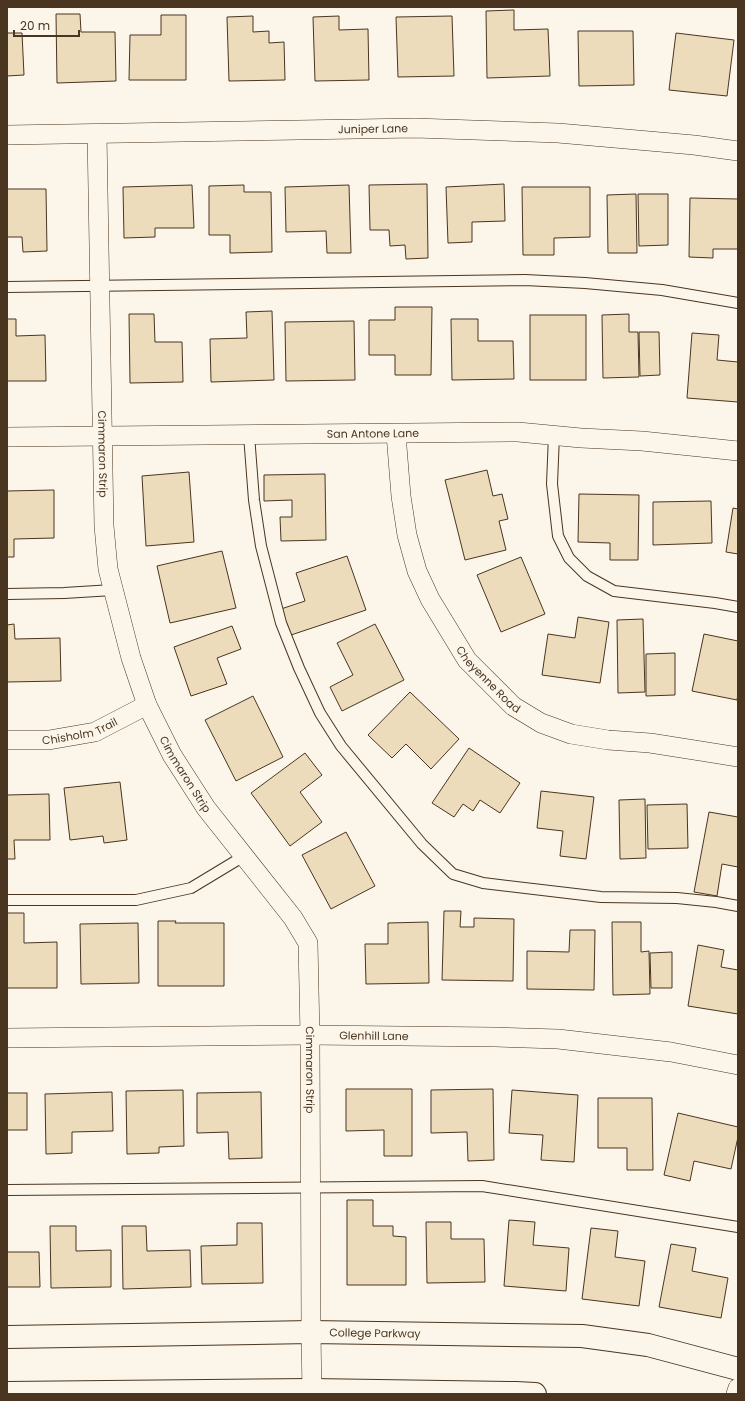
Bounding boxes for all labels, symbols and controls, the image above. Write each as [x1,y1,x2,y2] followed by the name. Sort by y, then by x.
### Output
[14,12,79,38] scale bar
[20,17,50,34] text: 20 m
[338,120,408,137] street label: Juniper Lane
[94,410,111,498] street label: Cimmaron Strip
[327,425,419,442] street label: San Antone Lane
[452,643,524,717] street label: Cheyenne Road
[42,714,120,748] street label: Chisholm Trail
[156,733,215,816] street label: Cimmaron Strip
[302,1026,318,1114] street label: Cimmaron Strip
[339,1027,409,1044] street label: Glenhill Lane
[329,1324,422,1342] street label: College Parkway

